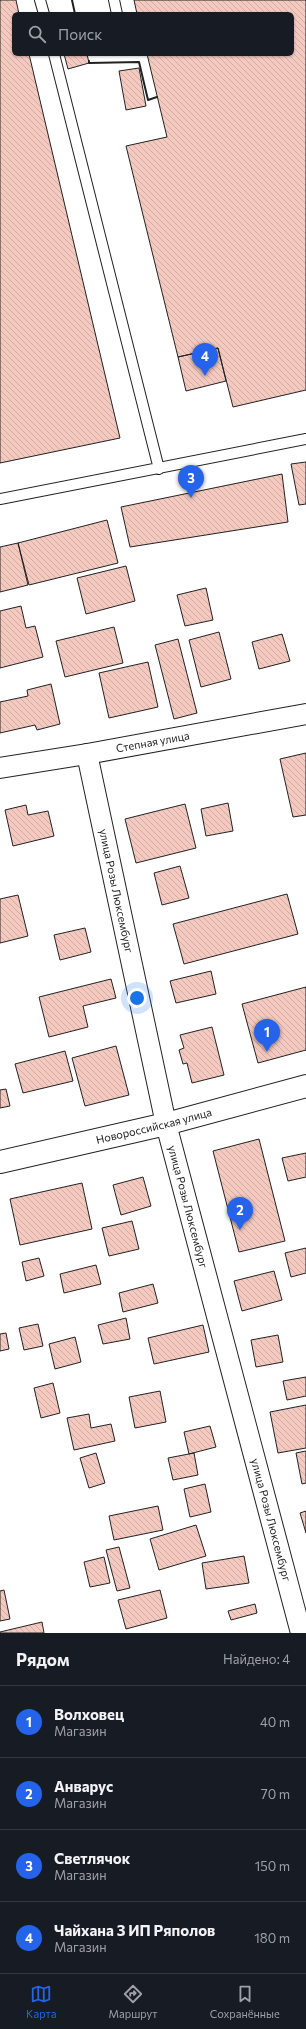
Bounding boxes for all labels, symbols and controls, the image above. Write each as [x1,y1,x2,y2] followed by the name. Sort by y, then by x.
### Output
[12,12,294,56] search box
[26,23,48,45] icon: search
[58,25,102,43] text: Поиск
[192,343,218,376] pin: 4
[178,465,204,498] pin: 3
[115,728,191,755] street label: Степная улица
[97,828,136,954] street label: улица Розы Люксембург
[127,988,147,1008] your location
[254,1019,280,1052] pin: 1
[95,1105,213,1146] street label: Новороссийская улица
[166,1144,211,1270] street label: улица Розы Люксембург
[227,1197,253,1230] pin: 2
[249,1457,294,1583] street label: улица Розы Люксембург
[16,1649,70,1670] text: Рядом
[223,1651,290,1667] text: Найдено: 4
[54,1705,124,1723] text: Волховец
[26,1714,32,1730] text: 1
[260,1714,290,1730] text: 40 m
[54,1723,107,1739] text: Магазин
[54,1777,113,1795] text: Анварус
[25,1786,33,1802] text: 2
[261,1786,290,1802] text: 70 m
[54,1795,107,1811] text: Магазин
[54,1849,130,1867] text: Светлячок
[25,1858,33,1874] text: 3
[255,1858,290,1874] text: 150 m
[54,1867,107,1883] text: Магазин
[54,1921,215,1939] text: Чайхана 3 ИП Ряполов
[25,1930,33,1946] text: 4
[254,1930,290,1946] text: 180 m
[54,1939,107,1955] text: Магазин
[26,1983,56,2020] tab: Карта
[109,1983,157,2020] tab: Маршрут
[210,1983,280,2020] tab: Сохранённые

